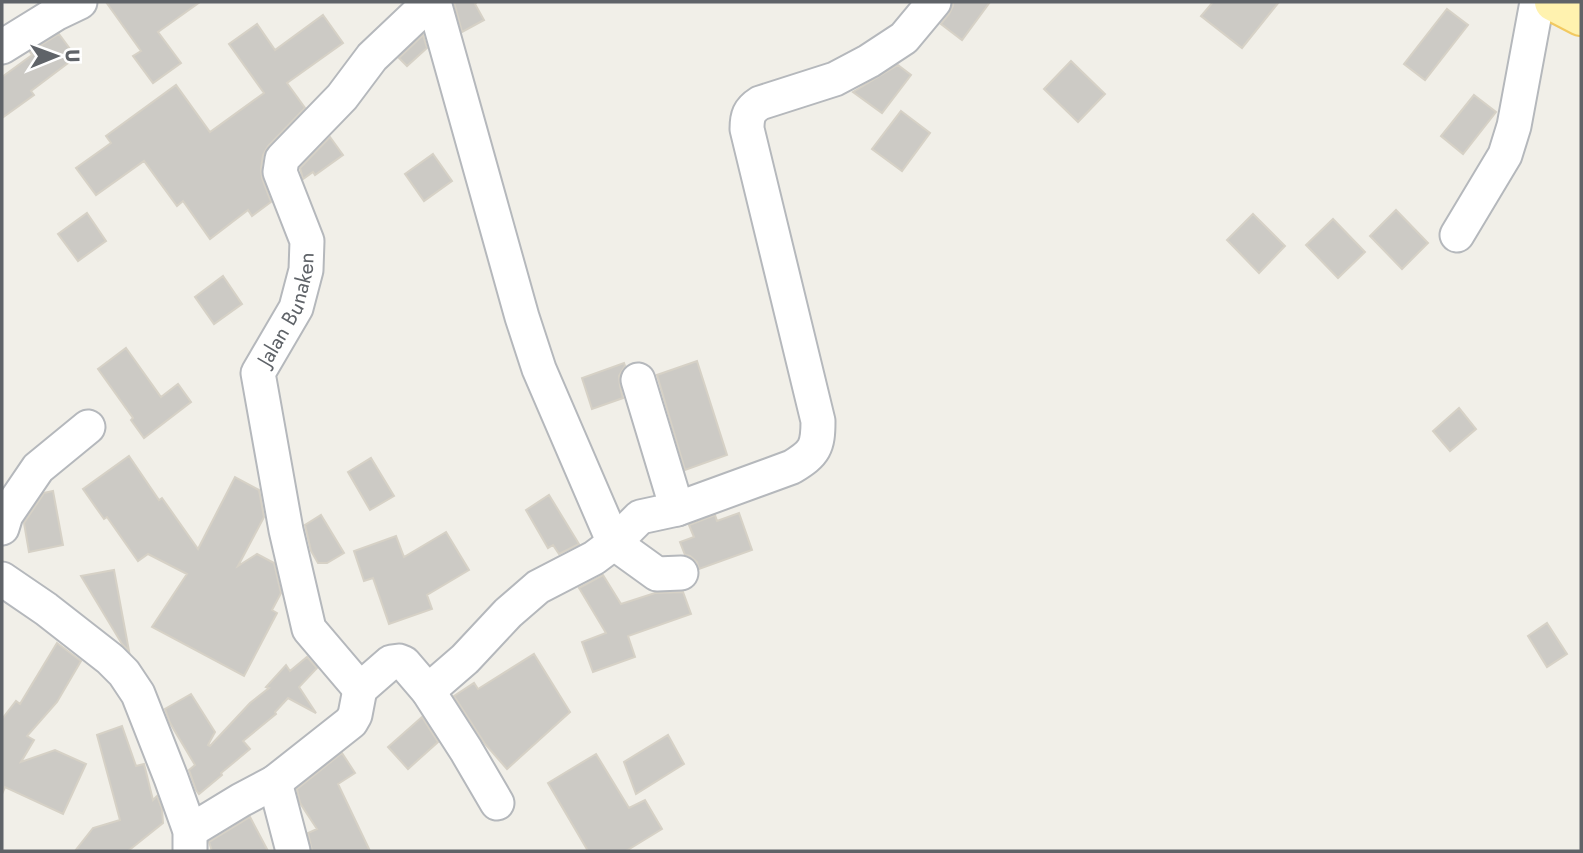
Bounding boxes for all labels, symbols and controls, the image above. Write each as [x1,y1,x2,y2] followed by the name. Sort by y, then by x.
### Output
[21,21,91,91] north arrow
[59,49,86,63] text: U
[249,252,322,374] street label: Jalan Bunaken

